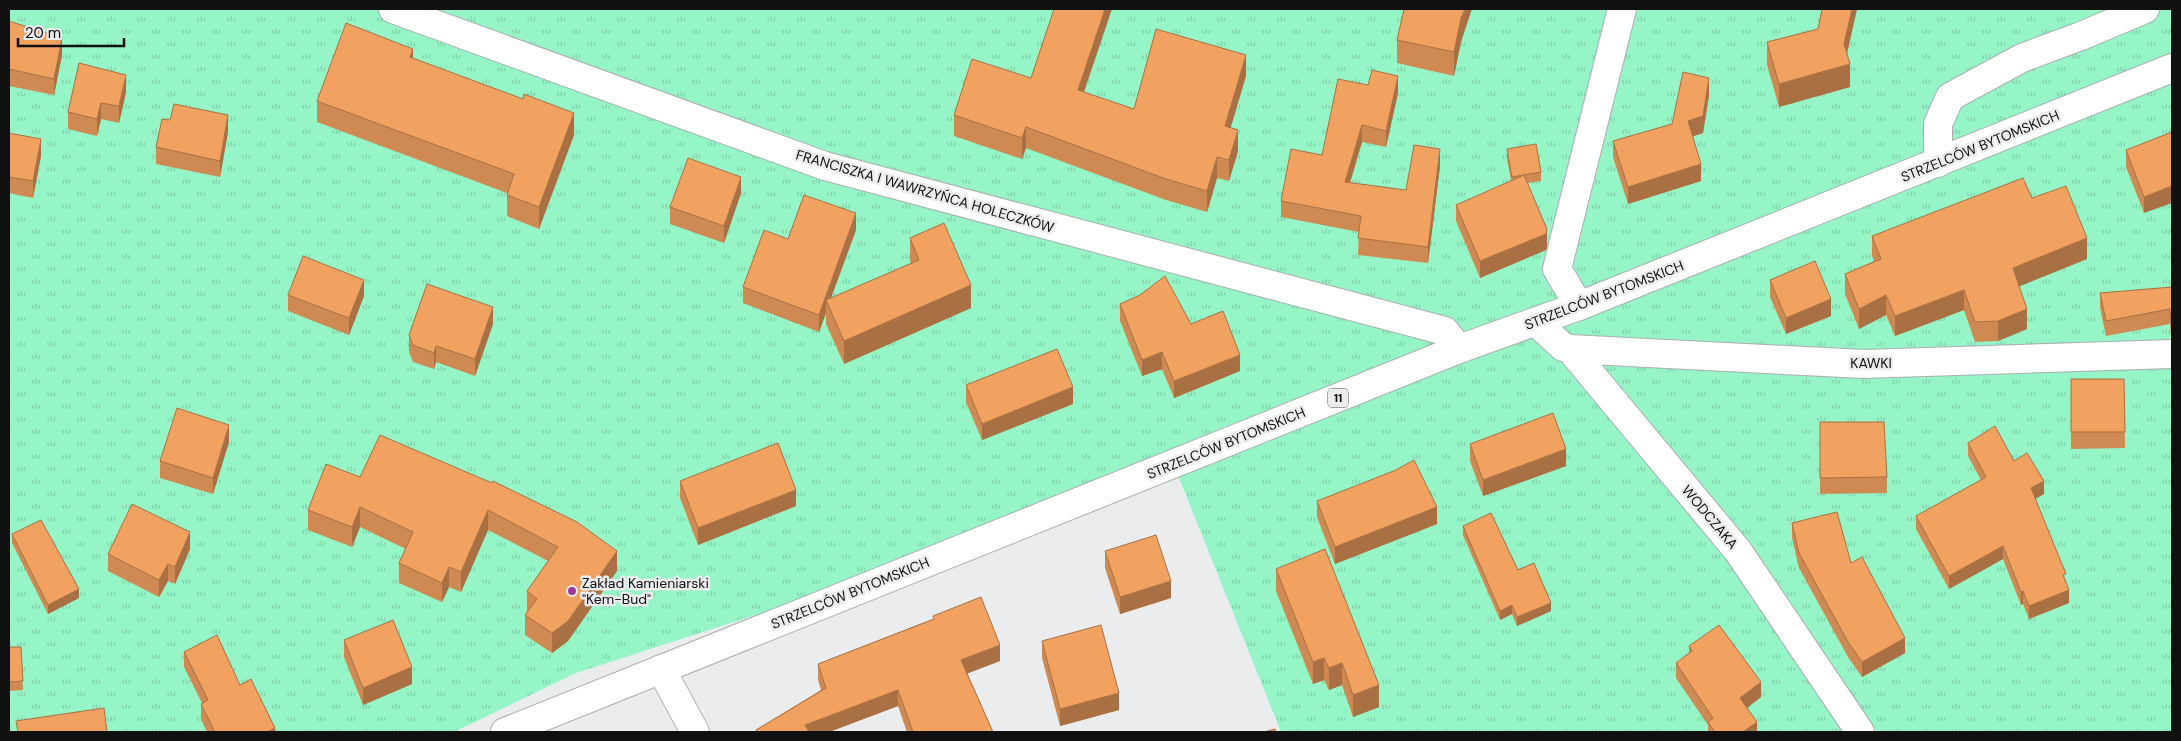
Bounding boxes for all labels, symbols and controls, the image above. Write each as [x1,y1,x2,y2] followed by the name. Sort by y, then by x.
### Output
[18,15,124,47] scale bar
[25,23,61,43] text: 20 m
[1898,106,2062,186] street label: STRZELCÓW BYTOMSKICH
[794,145,1057,237] street label: FRANCISZKA I WAWRZYŃCA HOLECZKÓW
[1522,256,1686,334] street label: STRZELCÓW BYTOMSKICH
[1850,354,1892,372] street label: KAWKI
[1328,388,1348,408] road number: 11
[1144,403,1308,483] street label: STRZELCÓW BYTOMSKICH
[1678,481,1742,553] street label: WODCZAKA
[768,553,932,633] street label: STRZELCÓW BYTOMSKICH
[582,574,709,608] place label: Zakład Kamieniarski "Kem-Bud"
[566,585,578,597] marker: Zakład Kamieniarski "Kem-Bud"

